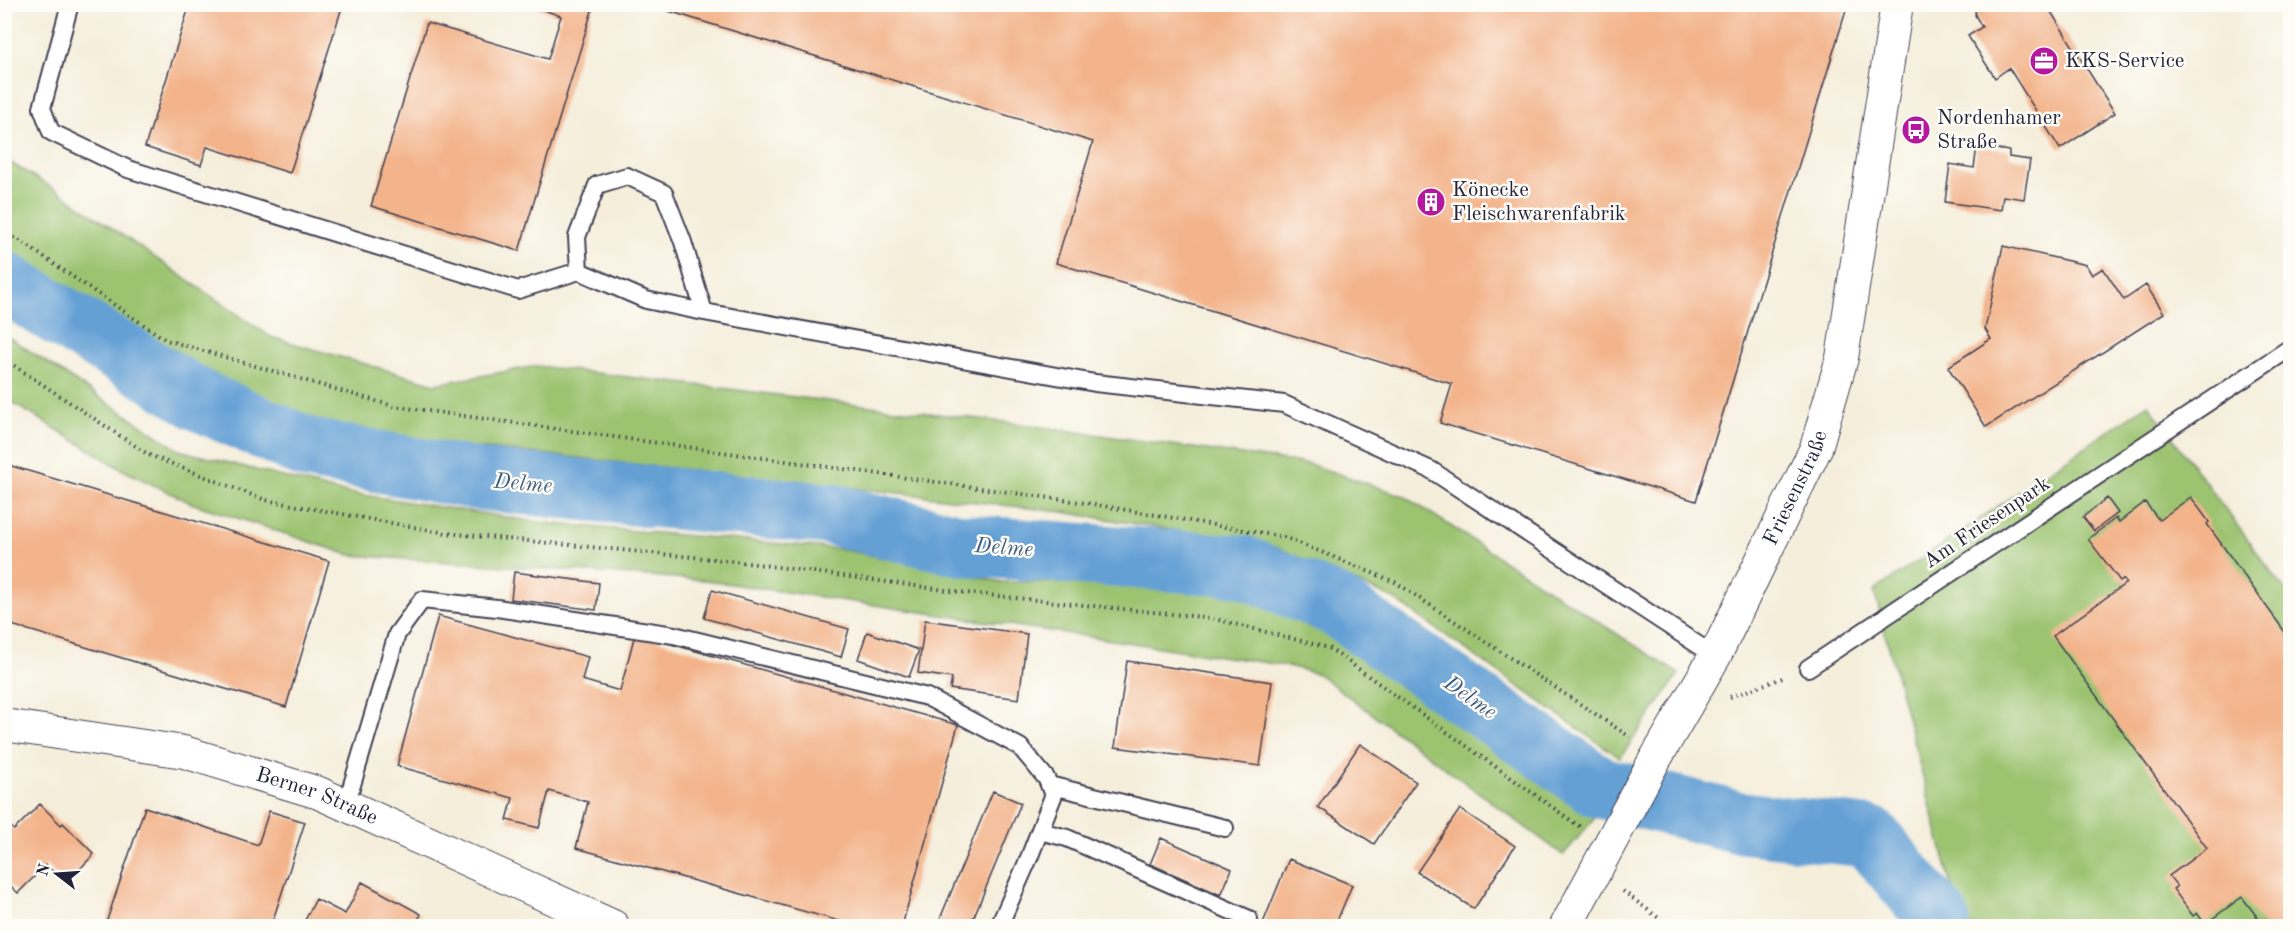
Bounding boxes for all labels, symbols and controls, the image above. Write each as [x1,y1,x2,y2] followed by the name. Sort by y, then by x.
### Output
[2028,45,2060,77] office icon: KKS-Service
[2065,51,2184,72] place label: KKS-Service
[1937,108,2061,153] place label: Nordenhamer Straße
[1900,114,1932,146] bus stop icon: Nordenhamer Straße
[1452,180,1626,225] place label: Könecke Fleischwarenfabrik
[1415,186,1447,218] building icon: Könecke Fleischwarenfabrik
[1760,428,1831,549] street label: Friesenstraße
[492,470,553,498] water label: Delme
[1920,473,2054,573] street label: Am Friesenpark
[973,535,1034,561] water label: Delme
[1439,672,1500,724] water label: Delme
[253,764,381,829] street label: Berner Straße
[27,844,87,904] north arrow
[35,861,54,878] text: N

